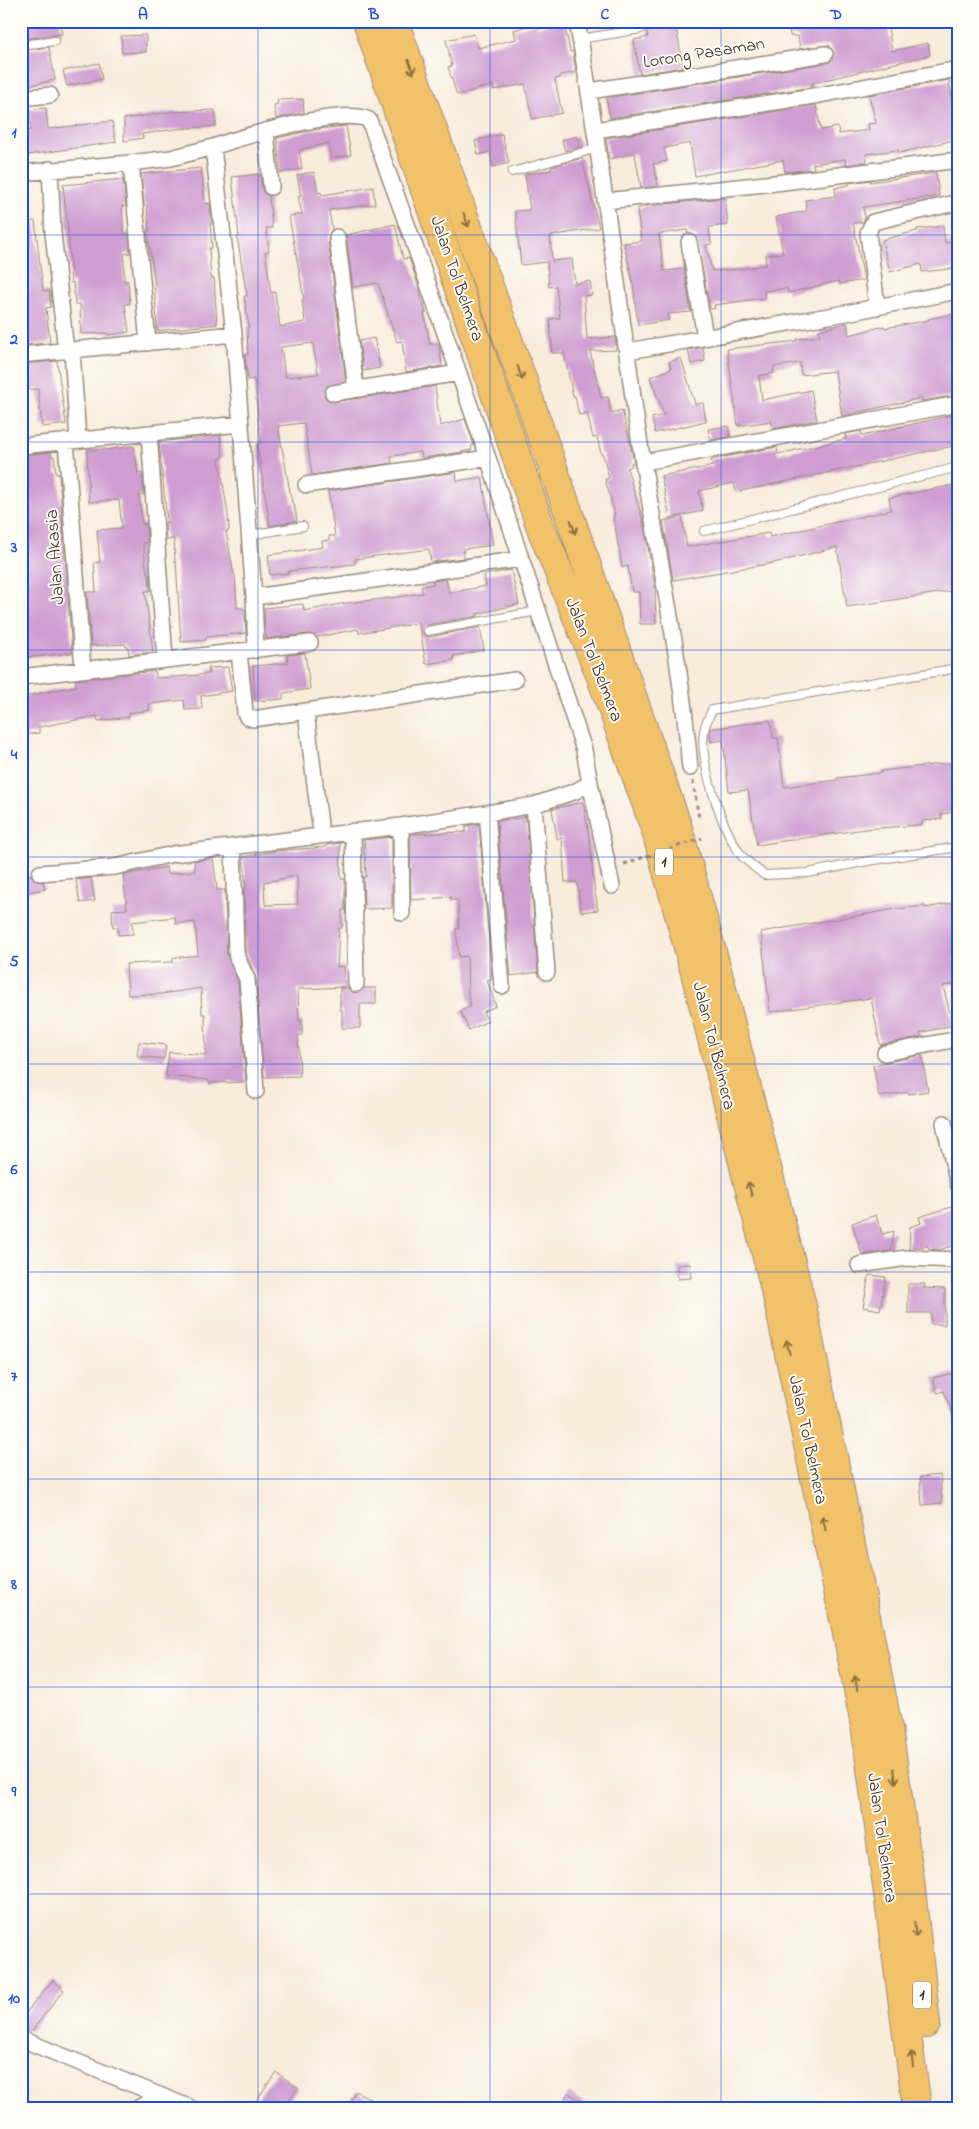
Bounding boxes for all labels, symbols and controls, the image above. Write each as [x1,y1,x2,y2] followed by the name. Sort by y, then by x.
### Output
[138,3,148,27] text: A
[368,3,380,27] text: B
[601,3,610,27] text: C
[829,3,842,27] text: D
[641,32,767,77] street label: Lorong Pasaman
[407,59,416,74] one-way arrow
[11,121,17,145] text: 1
[462,212,471,227] one-way arrow
[422,213,490,345] street label: Jalan Tol Belmera
[9,328,18,352] text: 2
[516,365,525,380] one-way arrow
[40,508,72,606] street label: Jalan Akasia
[569,519,578,534] one-way arrow
[10,536,18,560] text: 3
[557,594,629,726] street label: Jalan Tol Belmera
[10,743,18,767] text: 4
[655,849,673,876] road number: 1
[9,950,19,974] text: 5
[685,979,741,1113] street label: Jalan Tol Belmera
[9,1158,18,1182] text: 6
[745,1182,754,1198] one-way arrow
[782,1340,792,1356] one-way arrow
[11,1365,18,1389] text: 7
[781,1373,833,1507] street label: Jalan Tol Belmera
[819,1516,828,1532] one-way arrow
[10,1573,17,1597] text: 8
[851,1675,861,1691] one-way arrow
[890,1768,900,1784] one-way arrow
[859,1771,903,1905] street label: Jalan Tol Belmera
[11,1780,17,1804] text: 9
[910,1921,920,1937] one-way arrow
[913,1982,931,2008] road number: 1
[8,1987,20,2011] text: 10
[907,2052,917,2068] one-way arrow

